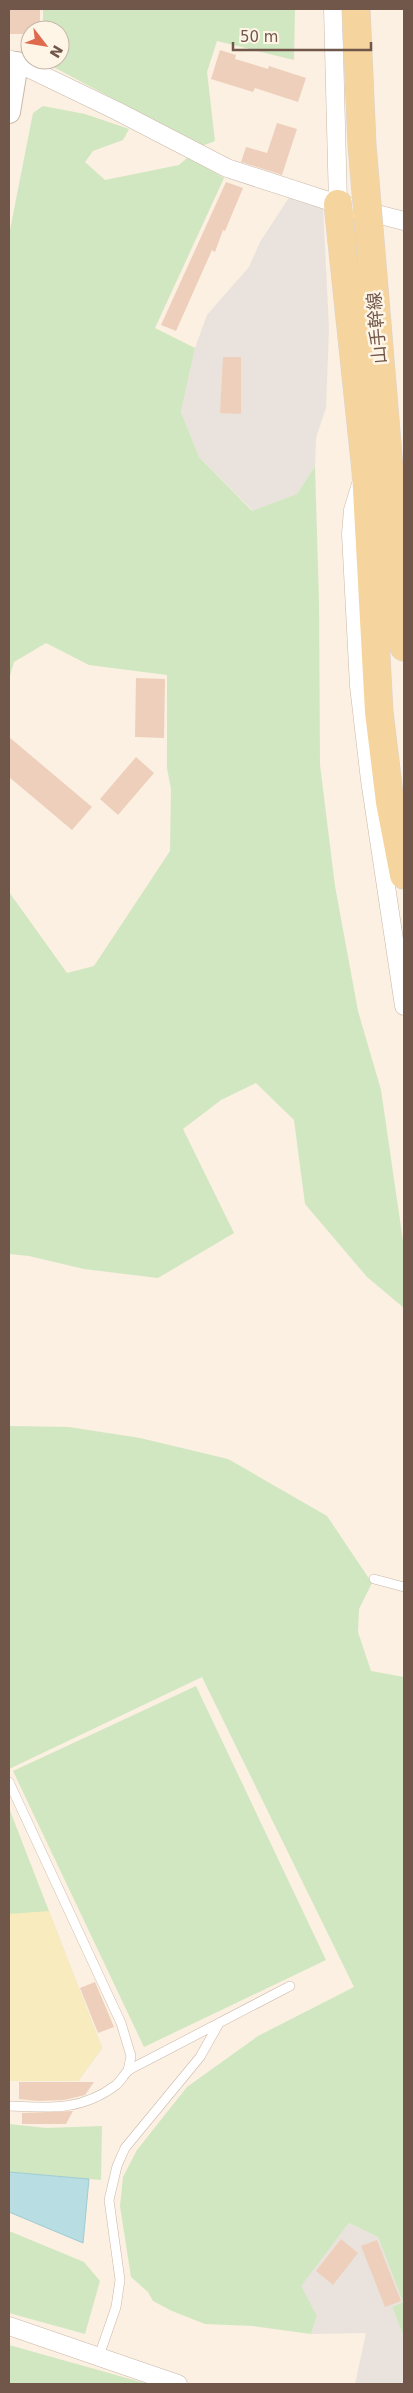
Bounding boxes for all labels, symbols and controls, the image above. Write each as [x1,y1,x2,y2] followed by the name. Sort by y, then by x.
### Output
[20,20,70,70] north arrow
[233,20,370,52] scale bar
[240,28,278,46] text: 50 m
[46,43,66,61] text: N
[363,291,390,365] street label: 山手幹線

